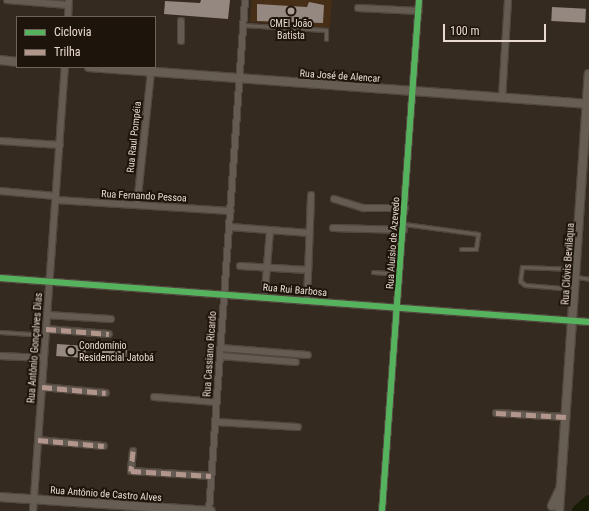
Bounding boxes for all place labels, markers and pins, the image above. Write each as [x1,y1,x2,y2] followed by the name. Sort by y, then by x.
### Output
[286,6,296,16] marker: CMEI João Batista
[270,17,312,40] place label: CMEI João Batista
[79,339,154,362] place label: Condomínio Residencial Jatobá
[66,346,76,356] marker: Condomínio Residencial Jatobá

